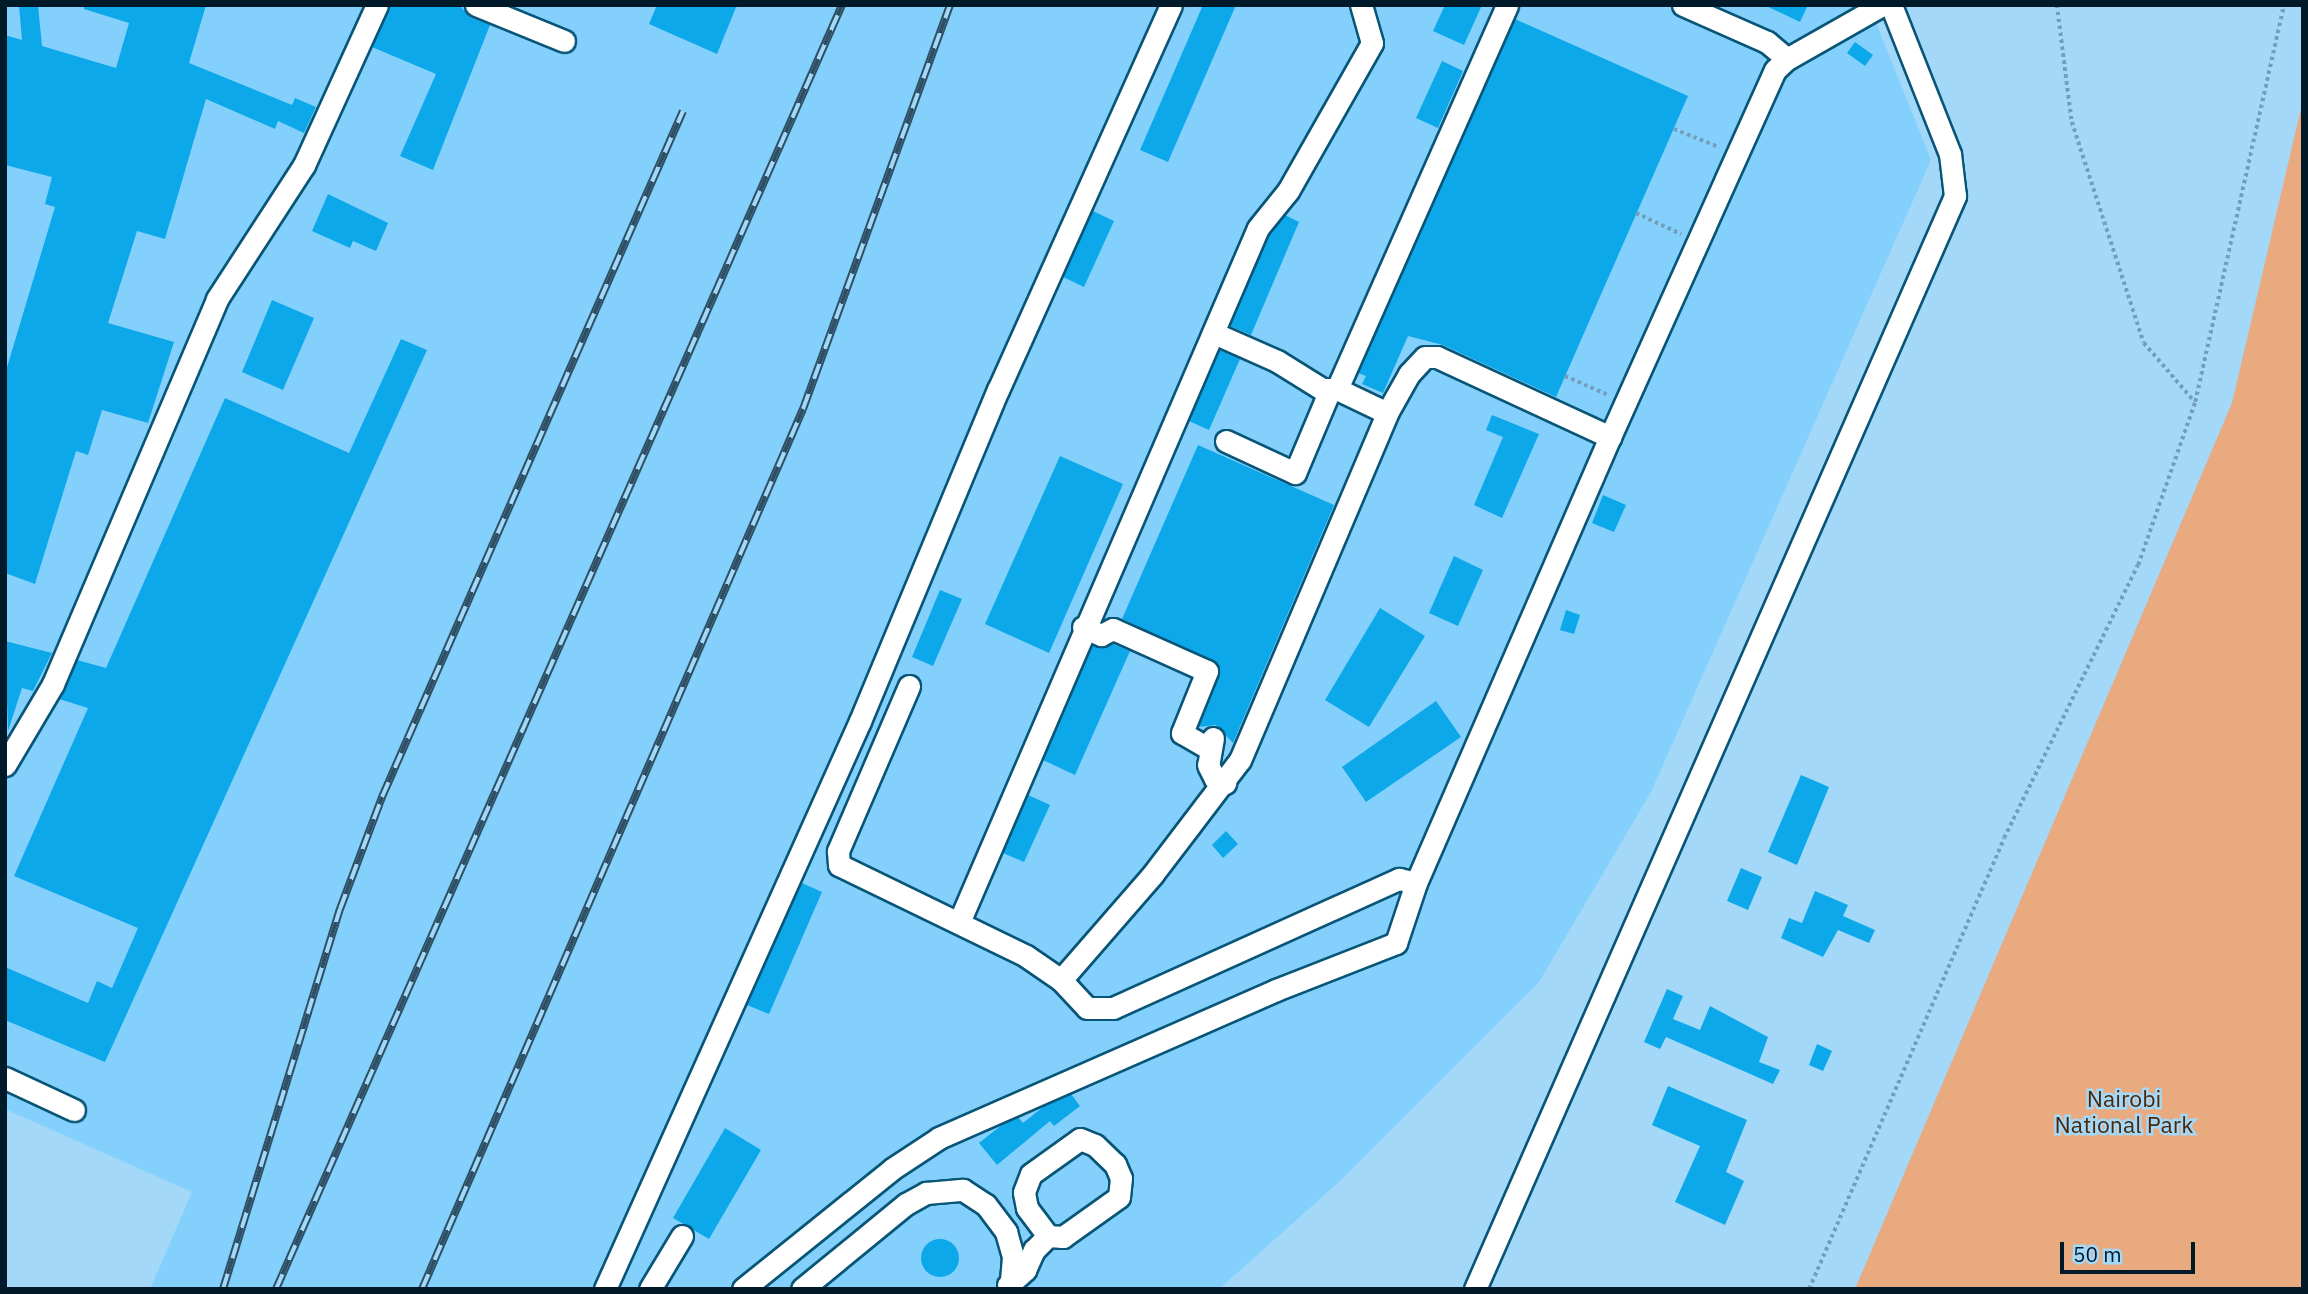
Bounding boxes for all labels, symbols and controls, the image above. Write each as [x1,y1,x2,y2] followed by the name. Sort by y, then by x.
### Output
[2055,1084,2193,1138] park label: Nairobi National Park
[2063,1228,2198,1272] scale bar
[2073,1240,2122,1268] text: 50 m

